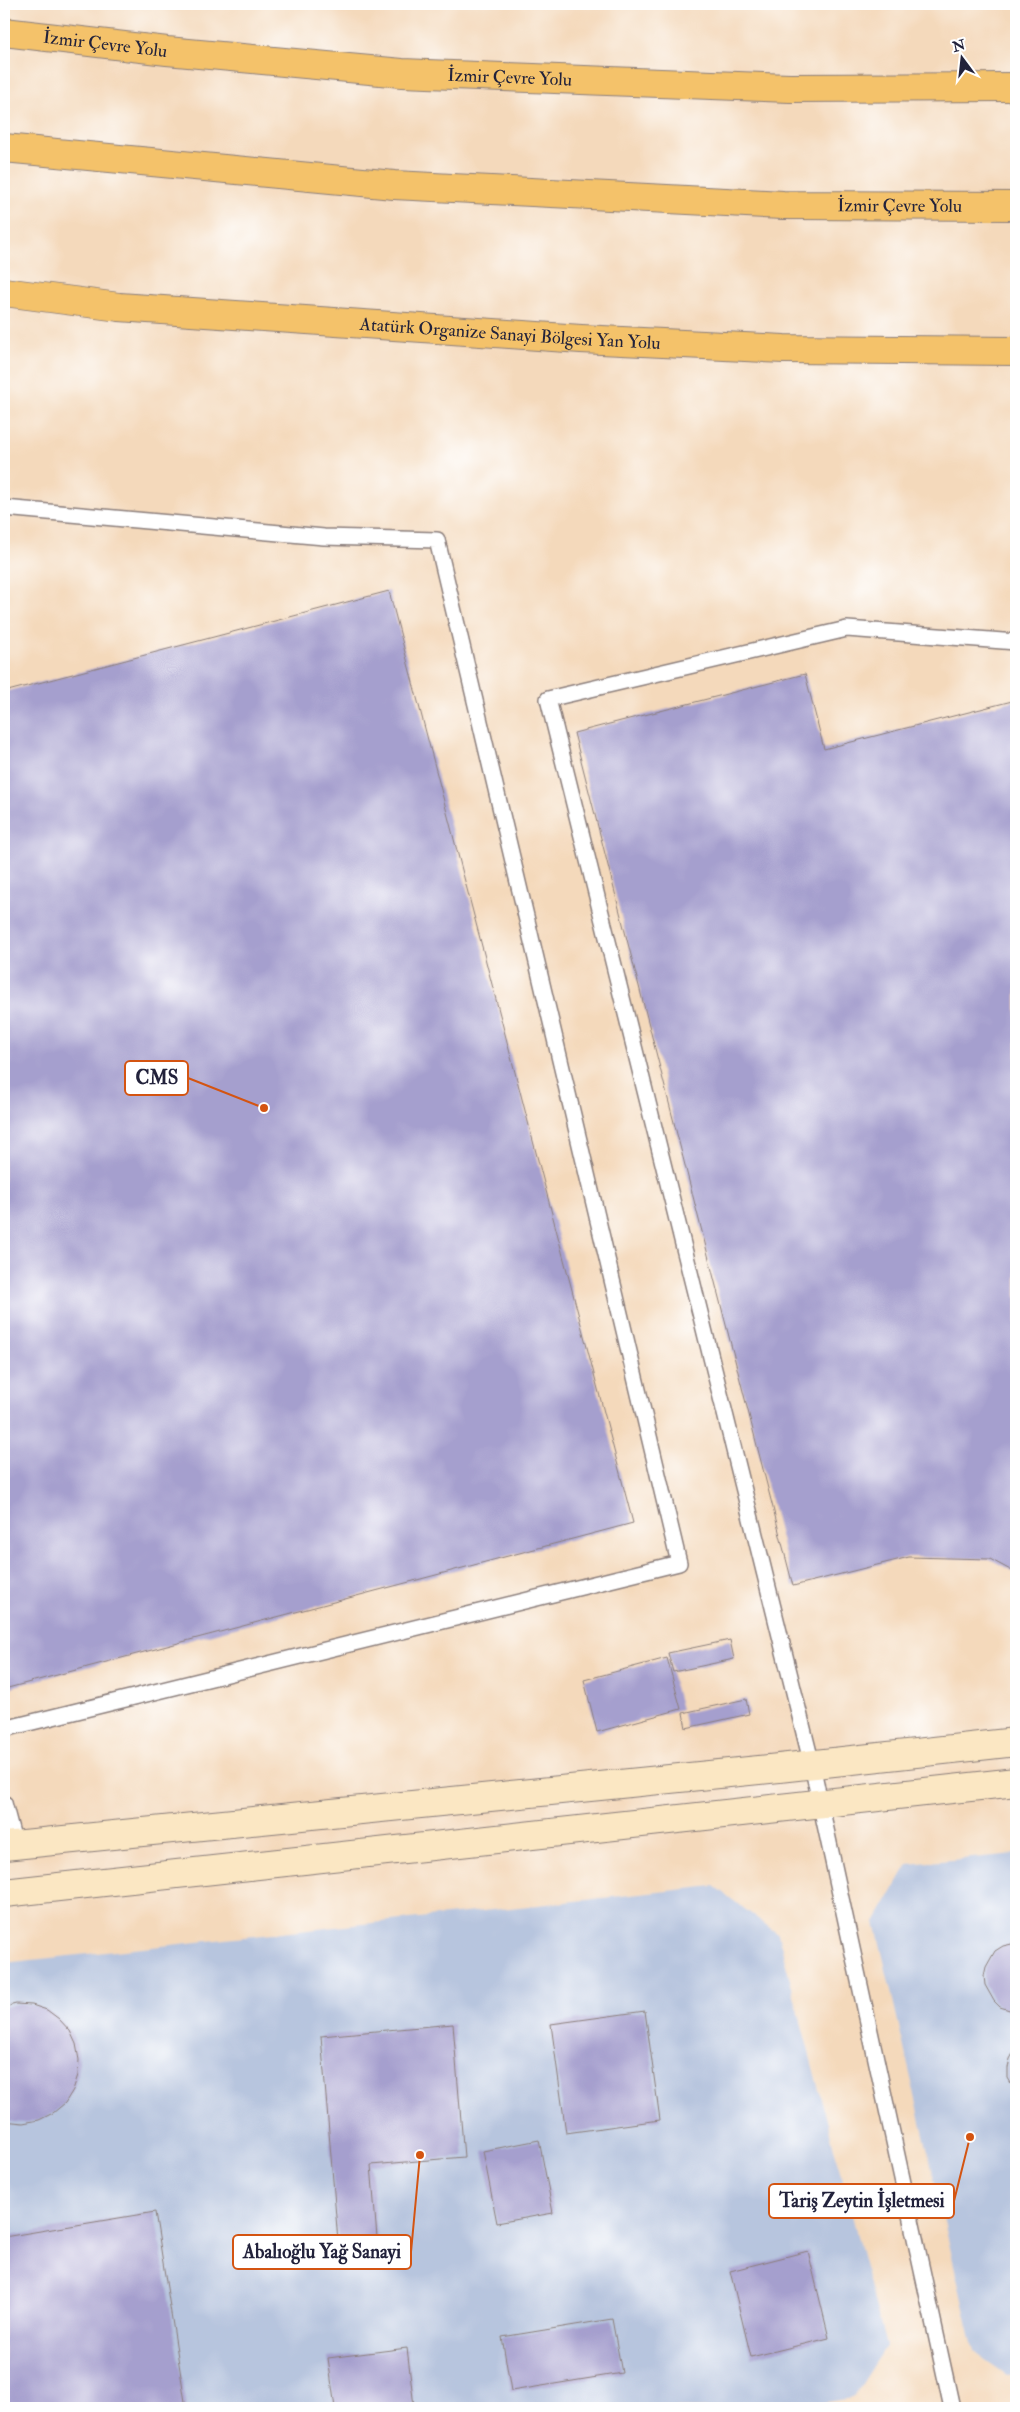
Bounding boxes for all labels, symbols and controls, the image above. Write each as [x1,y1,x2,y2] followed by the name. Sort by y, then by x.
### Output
[42,25,169,62] street label: İzmir Çevre Yolu
[938,32,988,82] north arrow
[950,36,967,56] text: N
[447,63,573,91] street label: İzmir Çevre Yolu
[837,194,962,217] street label: İzmir Çevre Yolu
[358,312,661,354] street label: Atatürk Organize Sanayi Bölgesi Yan Yolu
[125,1061,188,1095] callout: CMS
[136,1066,178,1090] text: CMS
[769,2184,954,2218] callout: Tariş Zeytin İşletmesi
[778,2187,945,2214] text: Tariş Zeytin İşletmesi
[233,2235,411,2269] callout: Abalıoğlu Yağ Sanayi
[242,2240,401,2265] text: Abalıoğlu Yağ Sanayi

